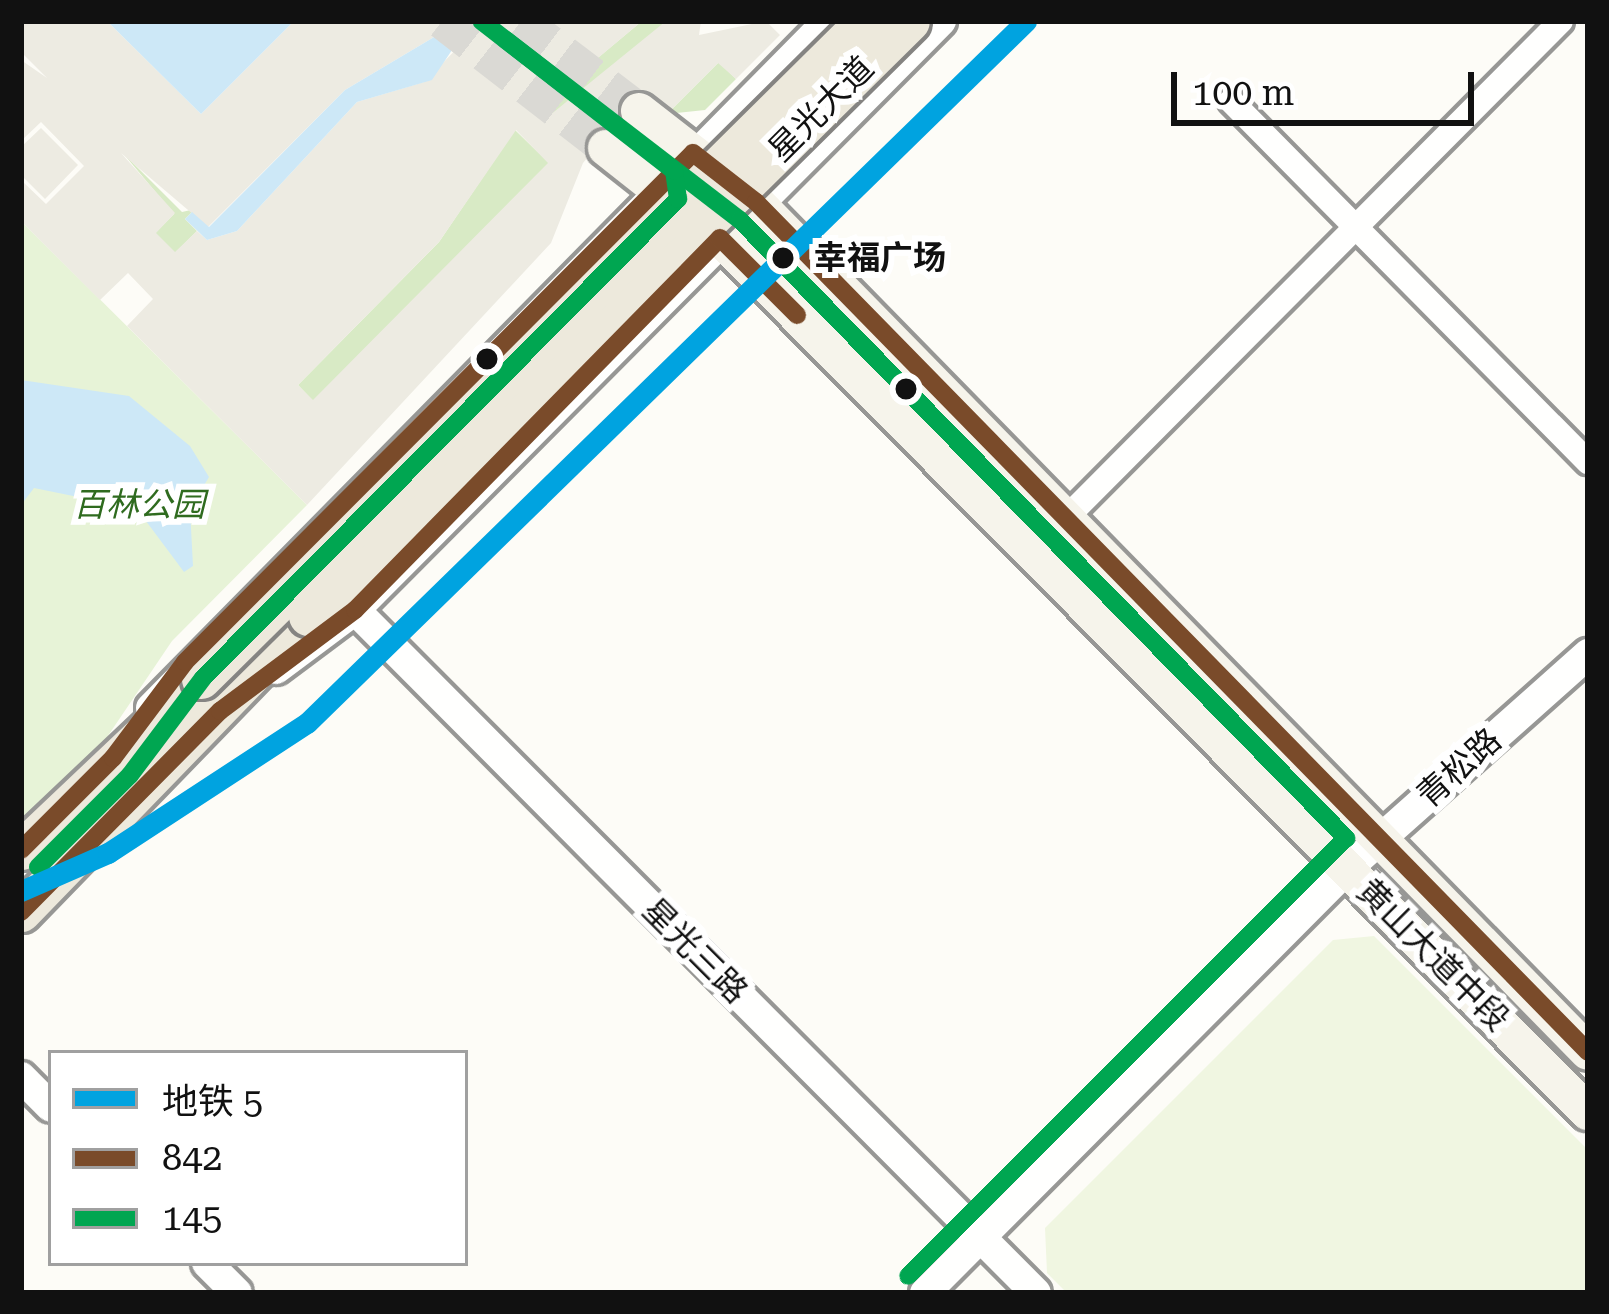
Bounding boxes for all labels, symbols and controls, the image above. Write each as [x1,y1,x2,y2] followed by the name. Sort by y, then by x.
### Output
[760,48,882,170] street label: 星光大道
[1177,48,1480,122] scale bar
[1192,72,1294,114] text: 100 m
[762,237,804,279] marker: 幸福广场
[814,238,946,278] place label: 幸福广场
[476,348,498,370] unlabelled marker
[895,378,917,400] unlabelled marker
[73,485,205,525] park label: 百林公园
[1409,720,1509,816] street label: 青松路
[1349,871,1517,1039] street label: 黄山大道中段
[634,890,756,1012] street label: 星光三路
[48,1050,468,1266] legend
[162,1081,263,1123] text: 地铁 5
[162,1137,222,1179] text: 842
[162,1197,222,1239] text: 145

